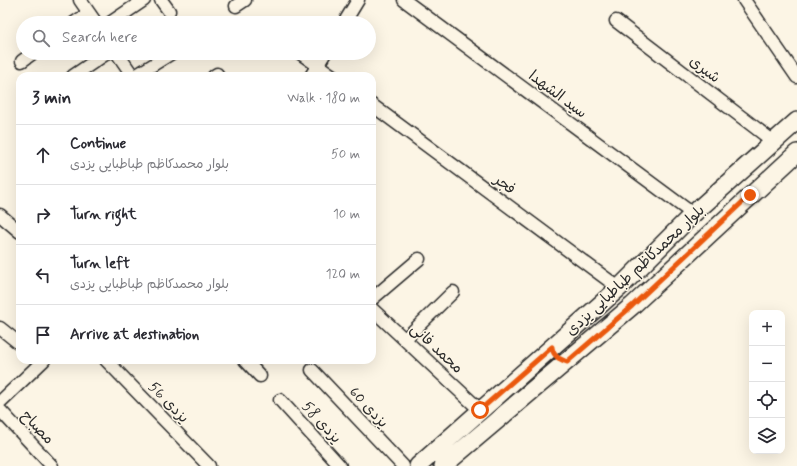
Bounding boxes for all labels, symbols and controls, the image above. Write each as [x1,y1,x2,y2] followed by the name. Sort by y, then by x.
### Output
[16,16,376,60] search box
[30,27,52,49] icon: search
[62,28,138,48] text: Search here
[685,52,724,88] street label: شیری
[524,66,591,123] street label: سید الشهدا
[32,87,71,109] text: 3 min
[287,90,360,107] text: Walk · 180 m
[70,134,126,154] text: Continue
[32,144,54,166] icon: ahead
[331,146,360,163] text: 50 m
[70,156,229,173] text: بلوار محمدکاظم طباطبایی یزدی
[488,169,519,200] street label: فجر
[741,186,759,204] route end
[562,201,710,341] street label: بلوار محمدکاظم طباطبایی یزدی
[32,204,54,226] icon: right
[70,205,137,225] text: Turn right
[333,206,360,223] text: 10 m
[70,254,130,274] text: Turn left
[32,264,54,286] icon: left
[326,266,360,283] text: 120 m
[70,276,229,293] text: بلوار محمدکاظم طباطبایی یزدی
[749,310,785,454] map controls
[749,310,785,346] button: +
[406,319,467,378] street label: محمد فانی
[32,324,54,346] icon: arrive
[70,325,199,345] text: Arrive at destination
[749,346,785,382] button: −
[144,378,193,428] street label: یزدی 56
[749,382,785,418] button: locate
[344,383,392,433] street label: یزدی 60
[297,397,346,448] street label: یزدی 58
[471,401,489,419] route start
[16,406,58,449] street label: مصباح
[749,418,785,454] button: layers

